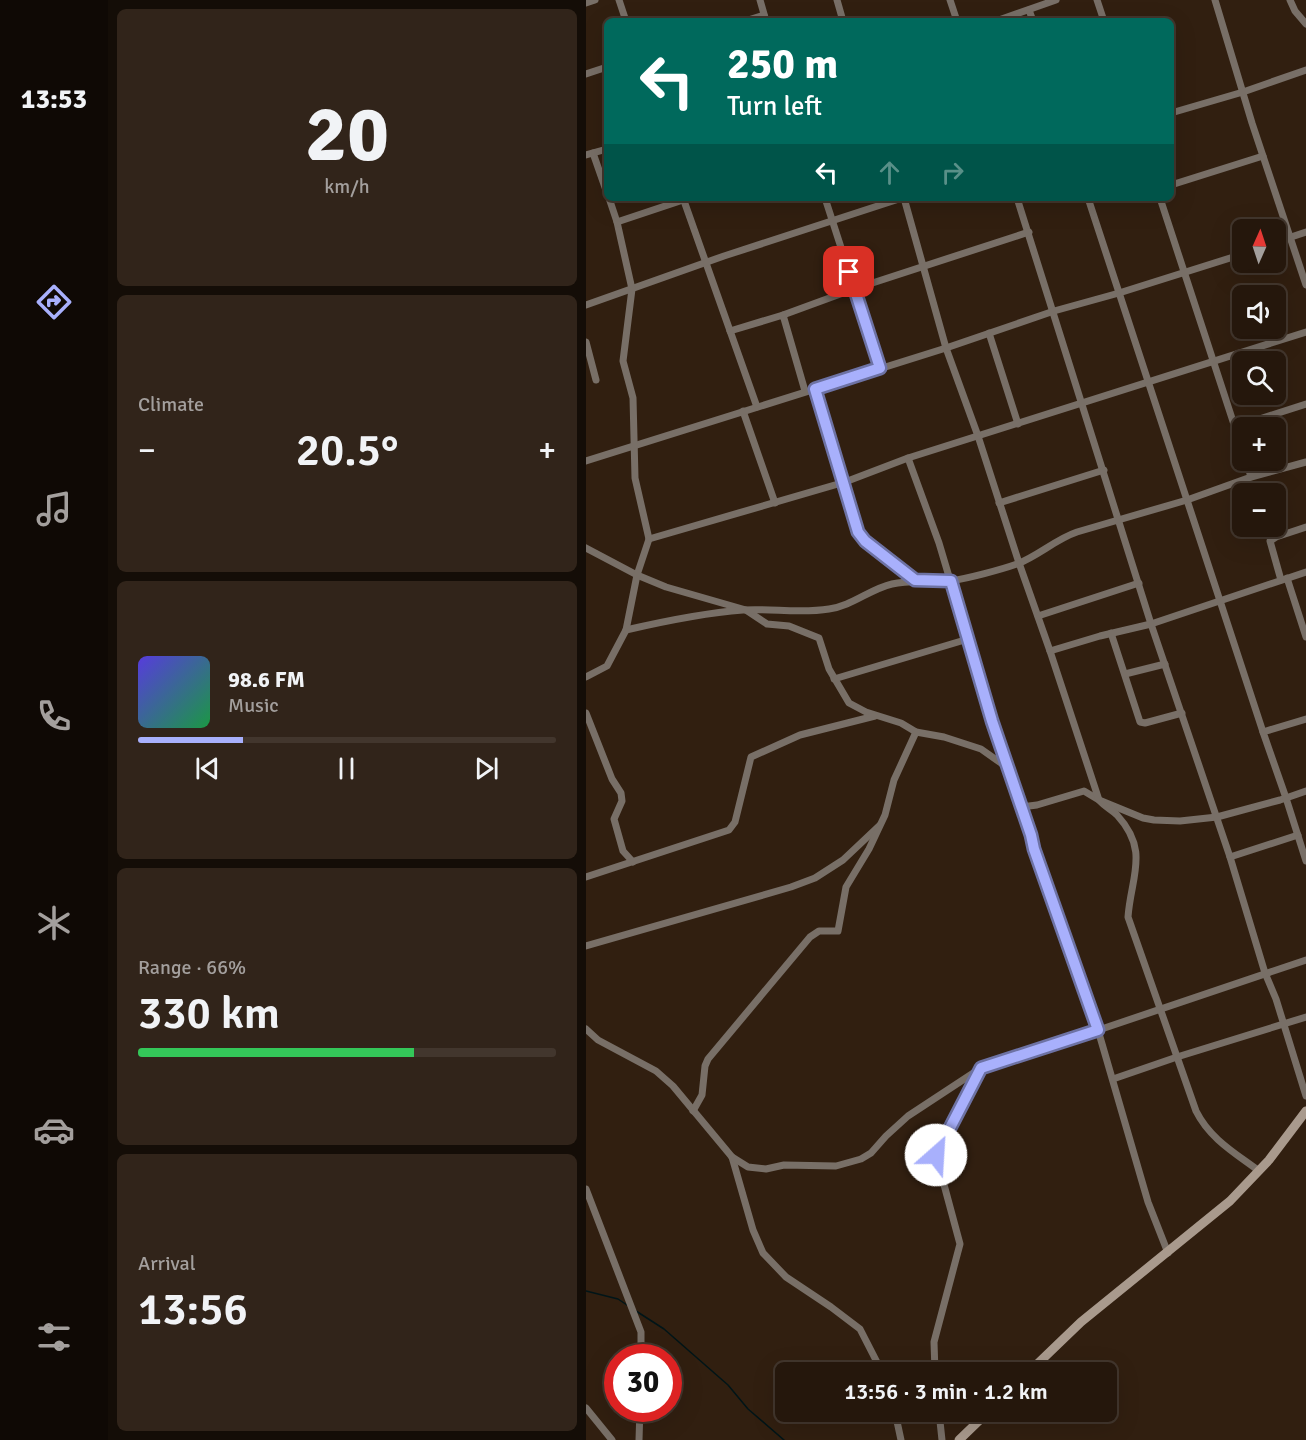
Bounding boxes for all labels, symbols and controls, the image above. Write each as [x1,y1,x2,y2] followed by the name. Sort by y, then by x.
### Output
[727,39,838,90] text: 250 m
[628,42,706,120] icon: left
[21,83,87,116] text: 13:53
[305,87,389,183] text: 20
[727,90,822,123] text: Turn left
[810,156,843,189] icon: left
[873,156,906,189] icon: ahead
[936,156,969,189] icon: right
[324,174,370,199] text: km/h
[1232,219,1286,273] north arrow
[1232,219,1286,537] map controls
[823,246,874,297] pin
[832,255,865,288] icon: arrive
[33,281,75,323] icon: directions
[1232,285,1286,339] button: sound
[1232,351,1286,405] button: search
[138,392,204,417] text: Climate
[1232,417,1286,471] button: +
[296,423,398,478] text: 20.5°
[138,430,156,471] text: −
[538,430,556,471] text: +
[1232,483,1286,537] button: −
[33,488,75,530] icon: music
[228,666,305,693] text: 98.6 FM
[228,693,279,718] text: Music
[33,695,75,737] icon: phone
[191,752,224,785] icon: previous
[330,752,363,785] icon: pause
[470,752,503,785] icon: next
[33,902,75,944] icon: climate
[138,955,246,980] text: Range · 66%
[138,986,280,1041] text: 330 km
[33,1109,75,1151] icon: car
[904,1123,968,1187] position arrow
[138,1251,196,1276] text: Arrival
[138,1282,248,1337] text: 13:56
[33,1316,75,1358] icon: filters
[604,1344,682,1422] speed limit sign: 30
[844,1378,1048,1405] text: 13:56 · 3 min · 1.2 km

